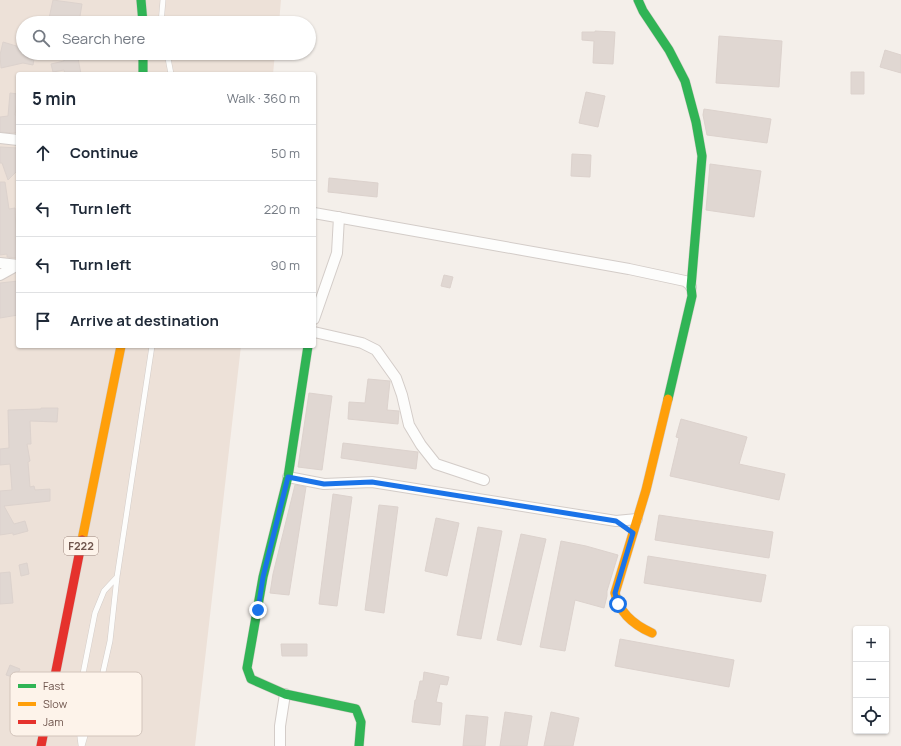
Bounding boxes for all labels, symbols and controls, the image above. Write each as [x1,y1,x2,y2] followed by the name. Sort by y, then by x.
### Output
[16,16,316,60] search box
[30,27,52,49] icon: search
[62,28,145,49] text: Search here
[32,87,76,110] text: 5 min
[227,89,300,107] text: Walk · 360 m
[32,142,54,164] icon: ahead
[70,142,138,163] text: Continue
[271,144,300,162] text: 50 m
[32,198,54,220] icon: left
[70,198,132,219] text: Turn left
[264,200,300,218] text: 220 m
[32,254,54,276] icon: left
[70,254,132,275] text: Turn left
[270,256,300,274] text: 90 m
[32,310,54,332] icon: arrive
[70,310,219,331] text: Arrive at destination
[64,537,98,555] road number: F222
[609,595,627,613] route start
[249,601,267,619] route end
[853,626,889,734] map controls
[853,626,889,662] button: +
[853,662,889,698] button: −
[10,672,142,736] legend
[43,678,65,693] text: Fast
[43,696,68,711] text: Slow
[853,698,889,734] button: locate
[43,714,64,729] text: Jam

